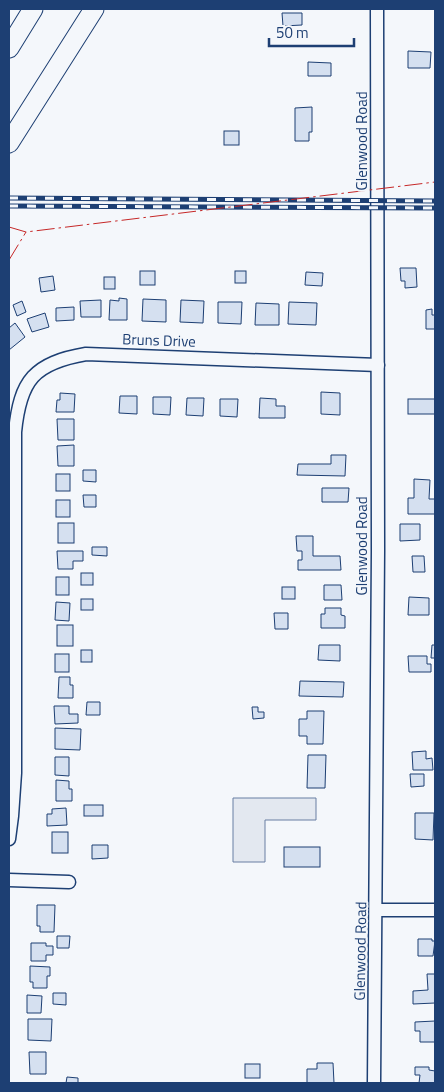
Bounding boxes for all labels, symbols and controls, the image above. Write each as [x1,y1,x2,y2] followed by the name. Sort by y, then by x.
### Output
[269,15,354,47] scale bar
[276,21,309,44] text: 50 m
[350,91,373,191] street label: Glenwood Road
[122,327,196,353] street label: Bruns Drive
[350,496,373,596] street label: Glenwood Road
[348,901,372,1001] street label: Glenwood Road

